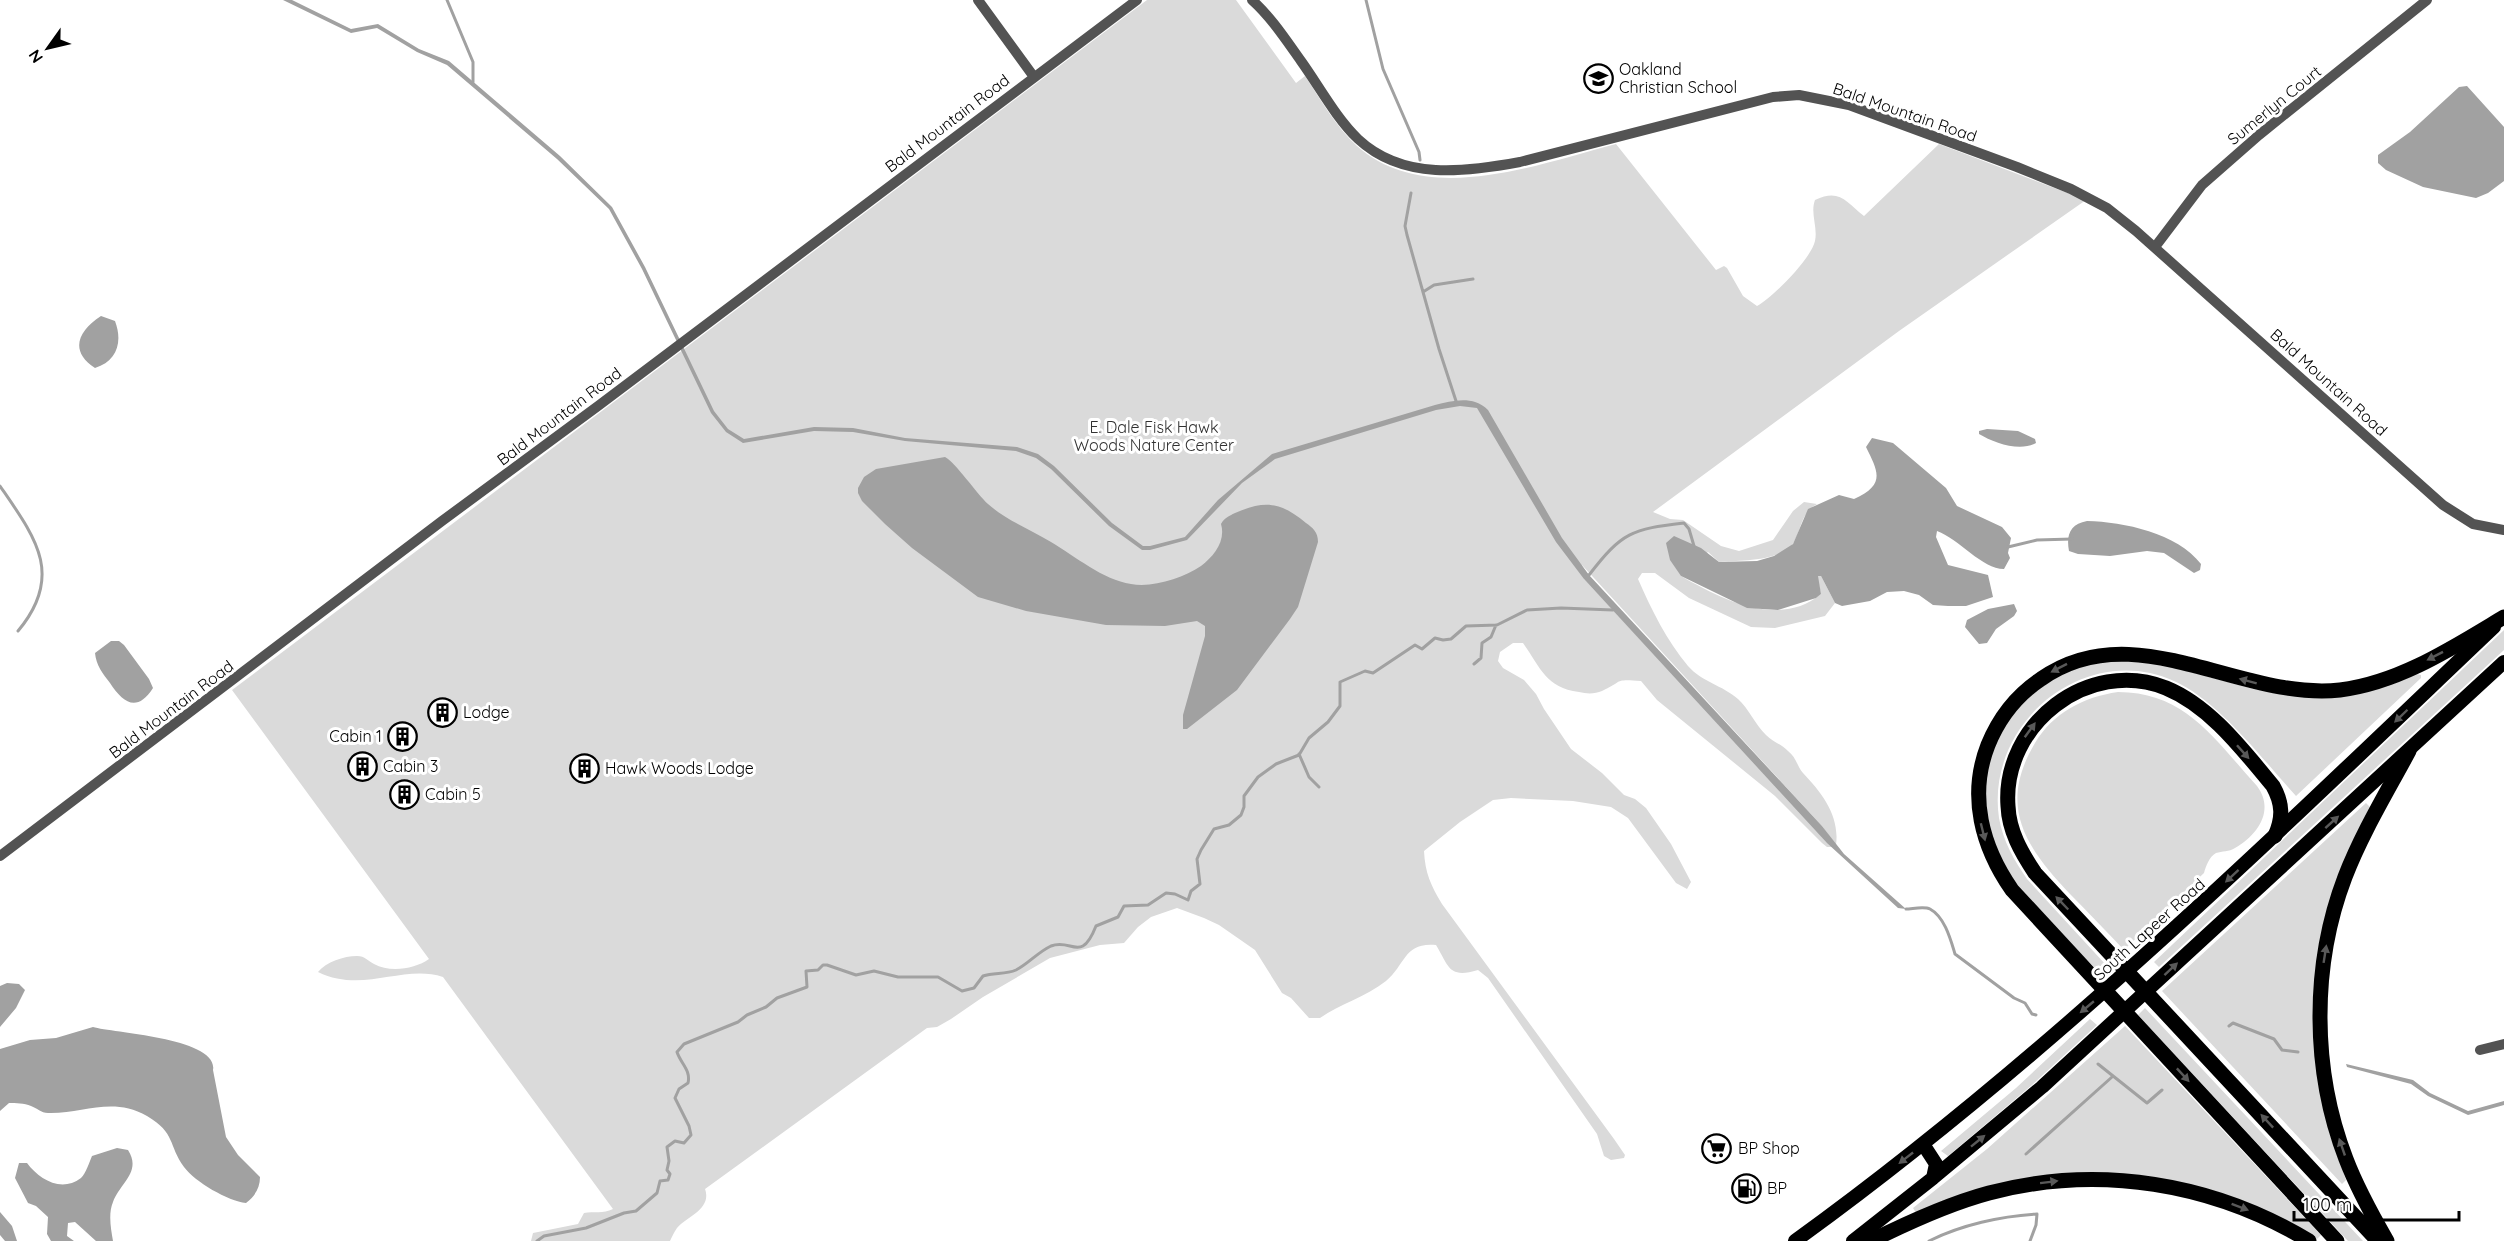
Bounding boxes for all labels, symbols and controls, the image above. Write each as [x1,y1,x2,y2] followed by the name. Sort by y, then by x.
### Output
[18,18,78,78] north arrow
[24,46,47,67] text: N
[1619,59,1737,97] place label: Oakland Christian School
[2223,61,2325,149] street label: Sumerlyn Court
[1582,62,1614,94] school or university icon: Oakland Christian School
[881,70,1013,176] street label: Bald Mountain Road
[1830,78,1980,146] street label: Bald Mountain Road
[2266,324,2392,440] street label: Bald Mountain Road
[493,363,625,469] street label: Bald Mountain Road
[1074,417,1234,455] park label: E. Dale Fisk Hawk Woods Nature Center
[2427,652,2444,661] one-way arrow
[105,656,237,762] street label: Bald Mountain Road
[2050,664,2067,673] one-way arrow
[2238,676,2256,685] one-way arrow
[426,696,458,728] building icon: Lodge
[463,702,510,722] place label: Lodge
[2394,708,2408,722] one-way arrow
[387,720,419,752] building icon: Cabin 1
[2024,723,2036,739] one-way arrow
[329,726,382,746] place label: Cabin 1
[2236,744,2249,759] one-way arrow
[346,750,378,782] building icon: Cabin 3
[568,752,600,784] building icon: Hawk Woods Lodge
[383,756,438,776] place label: Cabin 3
[605,758,754,778] place label: Hawk Woods Lodge
[388,778,420,810] building icon: Cabin 5
[425,784,481,804] place label: Cabin 5
[2324,815,2339,829] one-way arrow
[1979,823,1989,841] one-way arrow
[2224,869,2239,883] one-way arrow
[2089,874,2209,984] street label: South Lapeer Road
[2056,896,2070,910] one-way arrow
[2321,945,2330,964] one-way arrow
[2163,962,2178,976] one-way arrow
[2080,1000,2095,1013] one-way arrow
[2176,1067,2189,1082] one-way arrow
[2260,1115,2274,1129] one-way arrow
[1701,1132,1733,1164] supermarket icon: BP Shop
[1971,1135,1986,1148] one-way arrow
[2337,1137,2346,1155] one-way arrow
[1738,1138,1800,1158] place label: BP Shop
[1898,1151,1913,1163] one-way arrow
[1730,1172,1762,1204] fuel station icon: BP
[1767,1178,1787,1198] place label: BP
[2039,1178,2058,1187] one-way arrow
[2294,1184,2459,1222] scale bar
[2303,1193,2352,1216] text: 100 m
[2231,1203,2249,1212] one-way arrow

